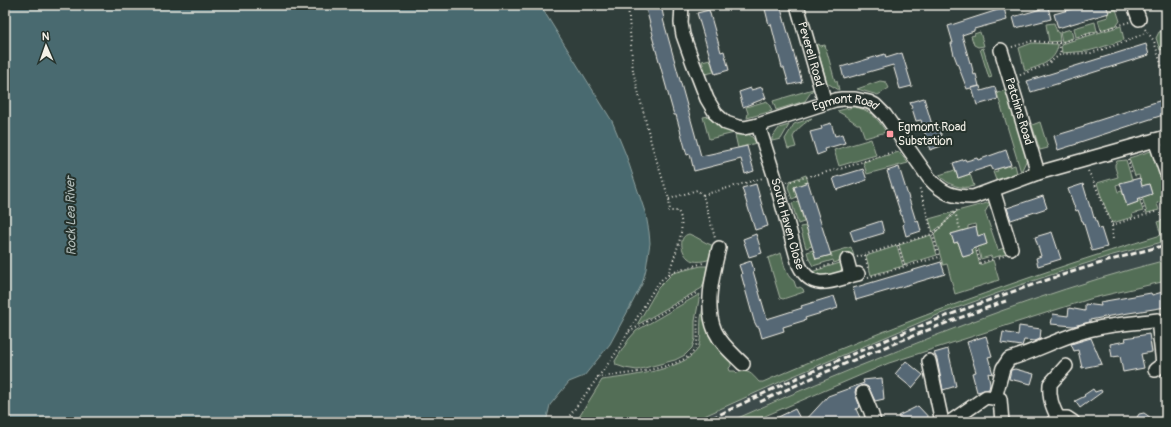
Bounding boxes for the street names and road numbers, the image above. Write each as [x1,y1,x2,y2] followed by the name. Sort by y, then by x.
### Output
[794,20,827,89] street label: Peverell Road
[1002,76,1036,147] street label: Patchins Road
[810,92,883,115] street label: Egmont Road
[767,176,807,273] street label: South Haven Close

